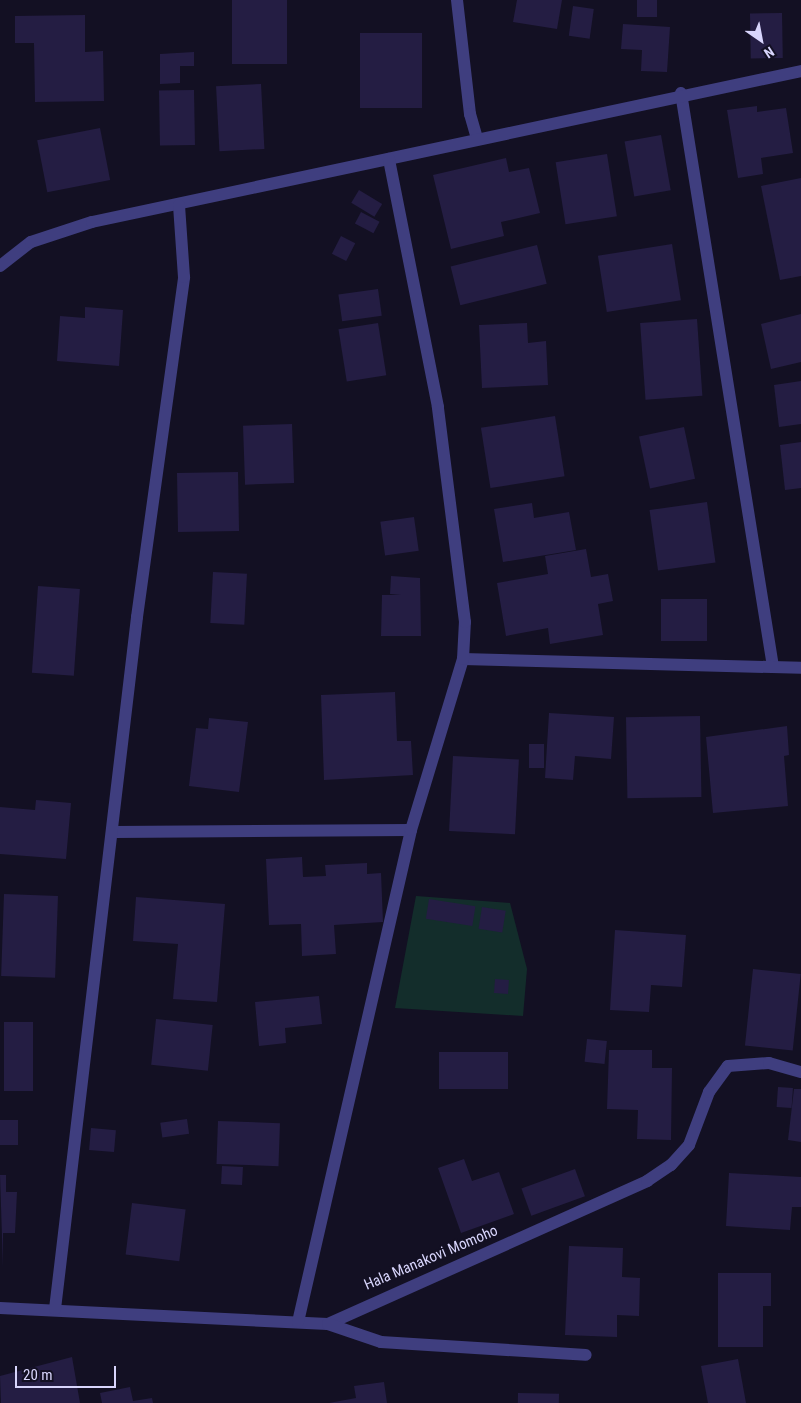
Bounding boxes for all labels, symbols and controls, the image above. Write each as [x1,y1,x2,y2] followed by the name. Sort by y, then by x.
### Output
[736,15,786,65] north arrow
[761,44,777,62] text: N
[361,1222,501,1294] street label: Hala Manakovi Momoho
[18,1356,119,1388] scale bar
[23,1366,53,1384] text: 20 m

